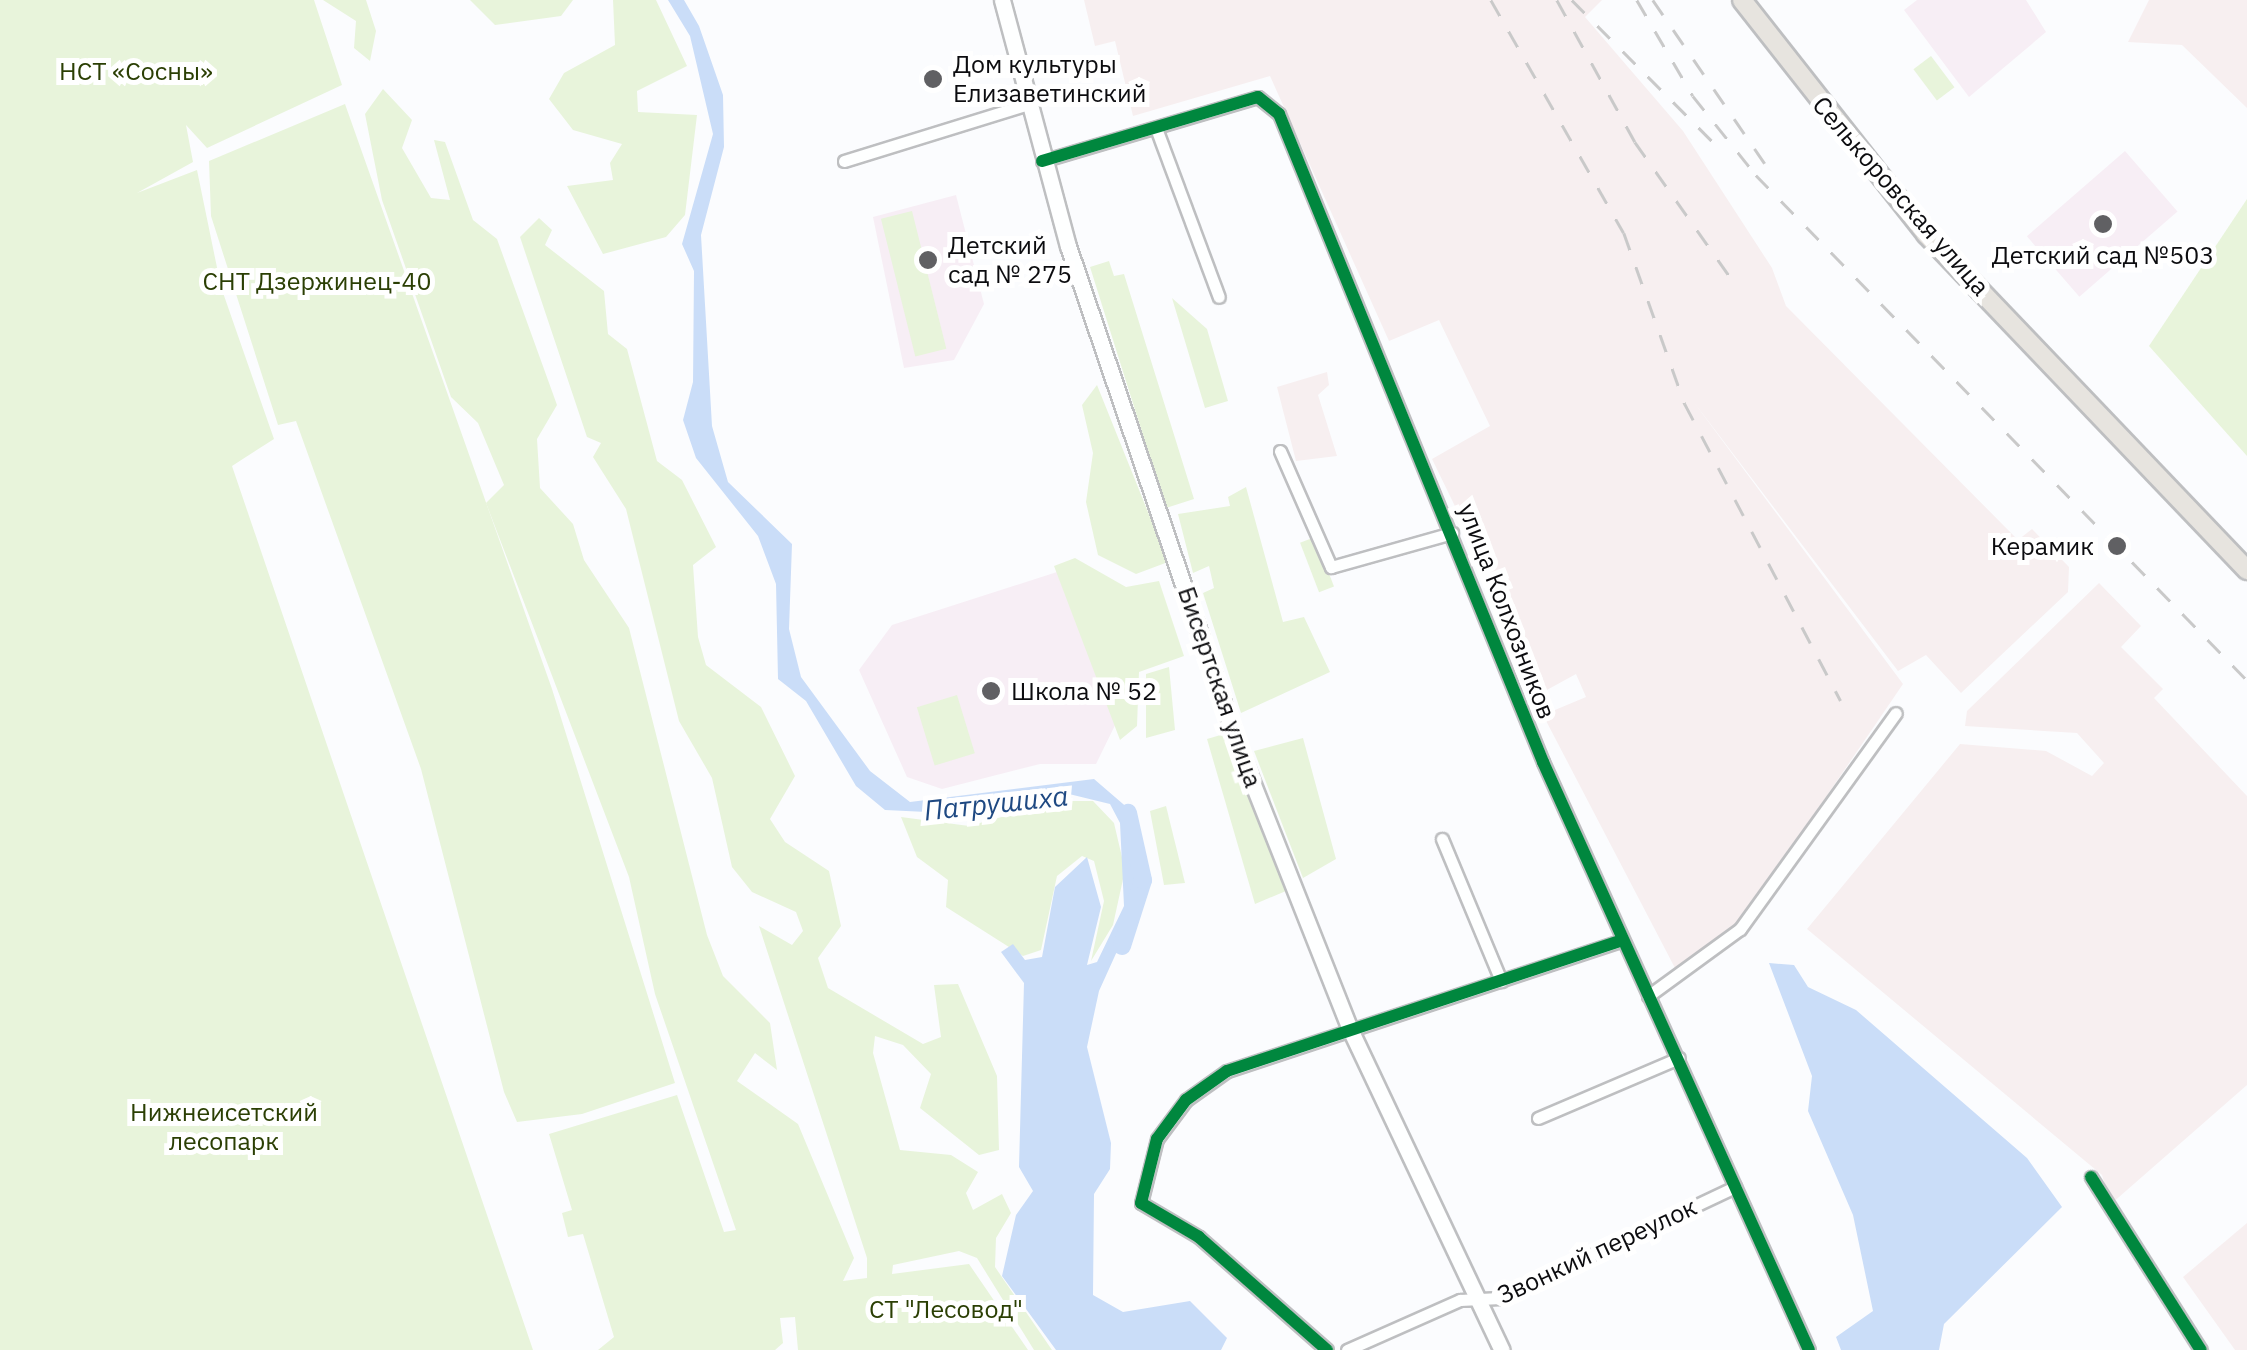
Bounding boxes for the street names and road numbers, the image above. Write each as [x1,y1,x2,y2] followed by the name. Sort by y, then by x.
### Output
[1806,90,1996,302] street label: Селькоровская улица
[1452,499,1562,723] street label: улица Колхозников
[1172,583,1268,791] street label: Бисертская улица
[1492,1192,1702,1310] street label: Звонкий переулок

